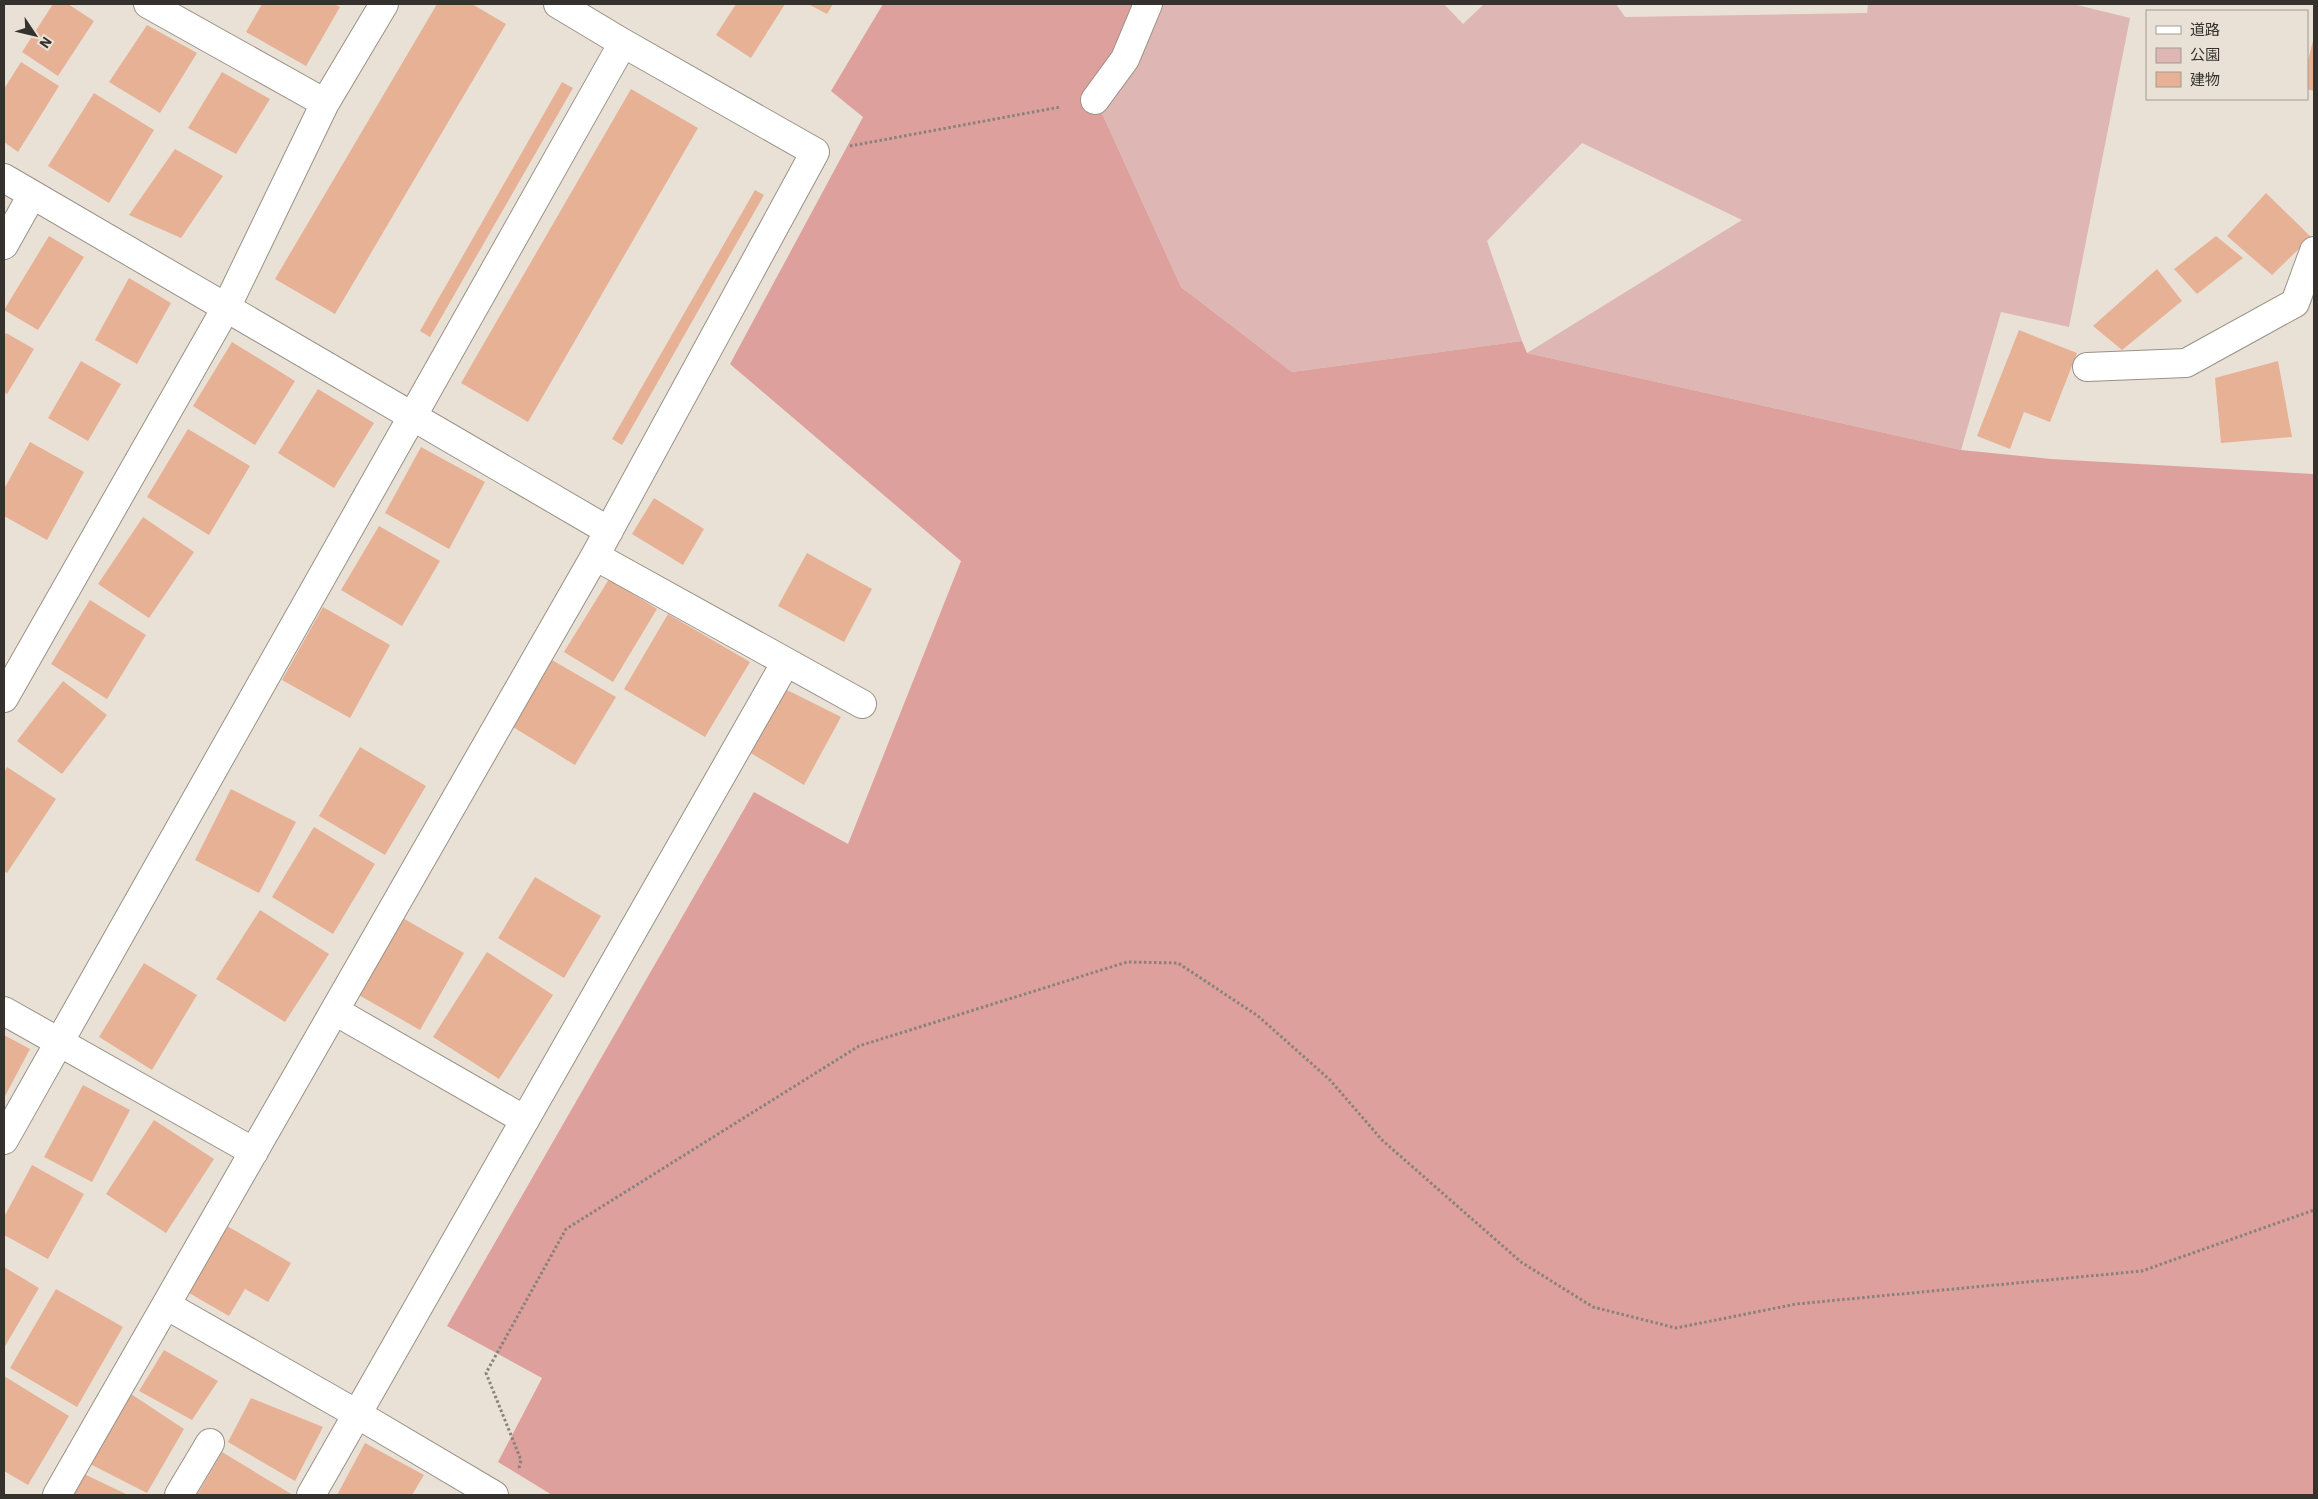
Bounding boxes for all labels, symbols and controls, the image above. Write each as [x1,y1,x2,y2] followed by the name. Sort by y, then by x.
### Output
[10,10,60,60] north arrow
[2146,10,2308,100] legend
[2190,20,2220,39] text: 道路
[35,33,56,52] text: N
[2190,45,2220,64] text: 公園
[2190,70,2220,89] text: 建物

